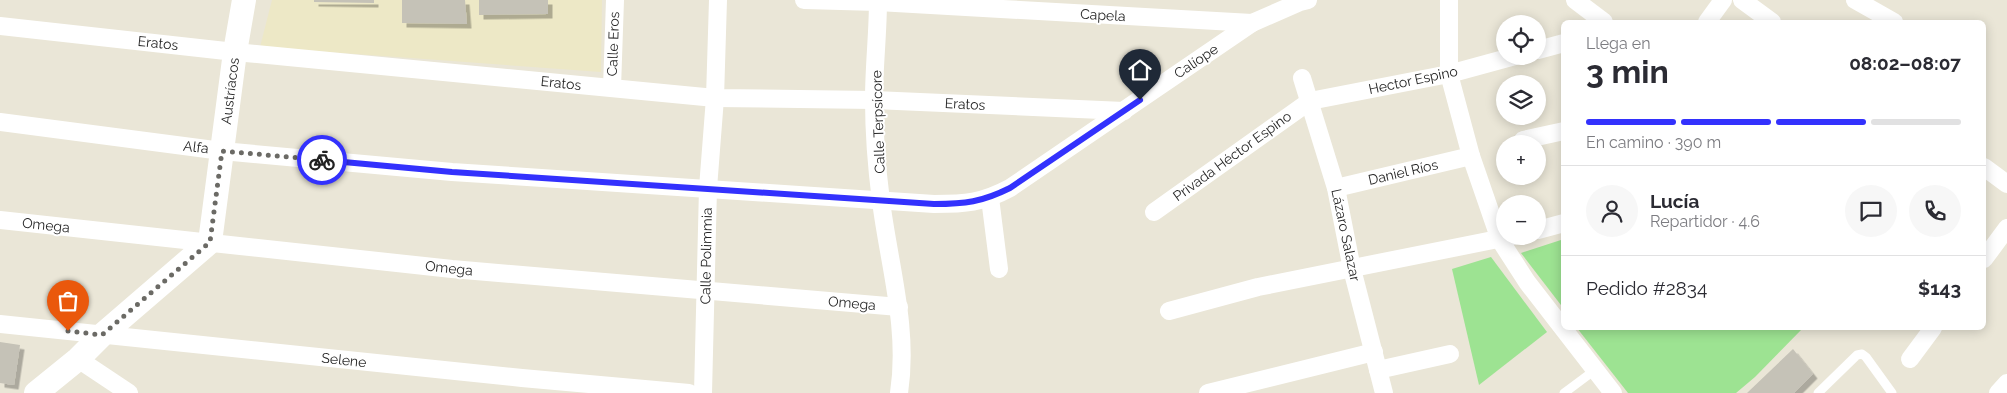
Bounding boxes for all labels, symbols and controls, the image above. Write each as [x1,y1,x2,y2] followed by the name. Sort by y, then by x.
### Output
[1080,6,1126,24] street label: Capela
[604,11,622,77] street label: Calle Eros
[1496,15,1546,245] map controls
[1496,15,1546,65] button: locate
[137,33,179,53] street label: Eratos
[1586,34,1650,53] text: Llega en
[1171,41,1221,81] street label: Calíope
[1119,49,1161,100] pin
[1849,52,1961,74] text: 08:02–08:07
[1586,53,1669,90] text: 3 min
[218,56,242,125] street label: Austríacos
[1126,56,1154,84] icon: home
[1367,63,1459,97] street label: Hector Espino
[868,70,888,174] street label: Calle Terpsícore
[540,73,582,93] street label: Eratos
[1496,75,1546,125] button: layers
[944,95,986,113] street label: Eratos
[1170,108,1294,204] street label: Privada Héctor Espino
[1586,133,1721,152] text: En camino · 390 m
[297,135,347,185] courier
[1496,135,1546,185] button: +
[182,138,210,156] street label: Alfa
[308,146,336,174] icon: bike
[1367,156,1440,188] street label: Daniel Ríos
[1586,185,1638,237] button: person
[1845,185,1897,237] button: chat
[1909,185,1961,237] button: phone
[1328,187,1364,283] street label: Lázaro Salazar
[1650,190,1699,212] text: Lucía
[1496,195,1546,245] button: −
[697,207,715,305] street label: Calle Polimmia
[1650,212,1760,231] text: Repartidor · 4.6
[21,215,71,235] street label: Omega
[424,258,474,278] street label: Omega
[1586,277,1707,299] text: Pedido #2834
[1918,277,1961,299] text: $143
[47,280,89,331] pin
[54,287,82,315] icon: bag
[827,293,877,313] street label: Omega
[321,350,367,370] street label: Selene

